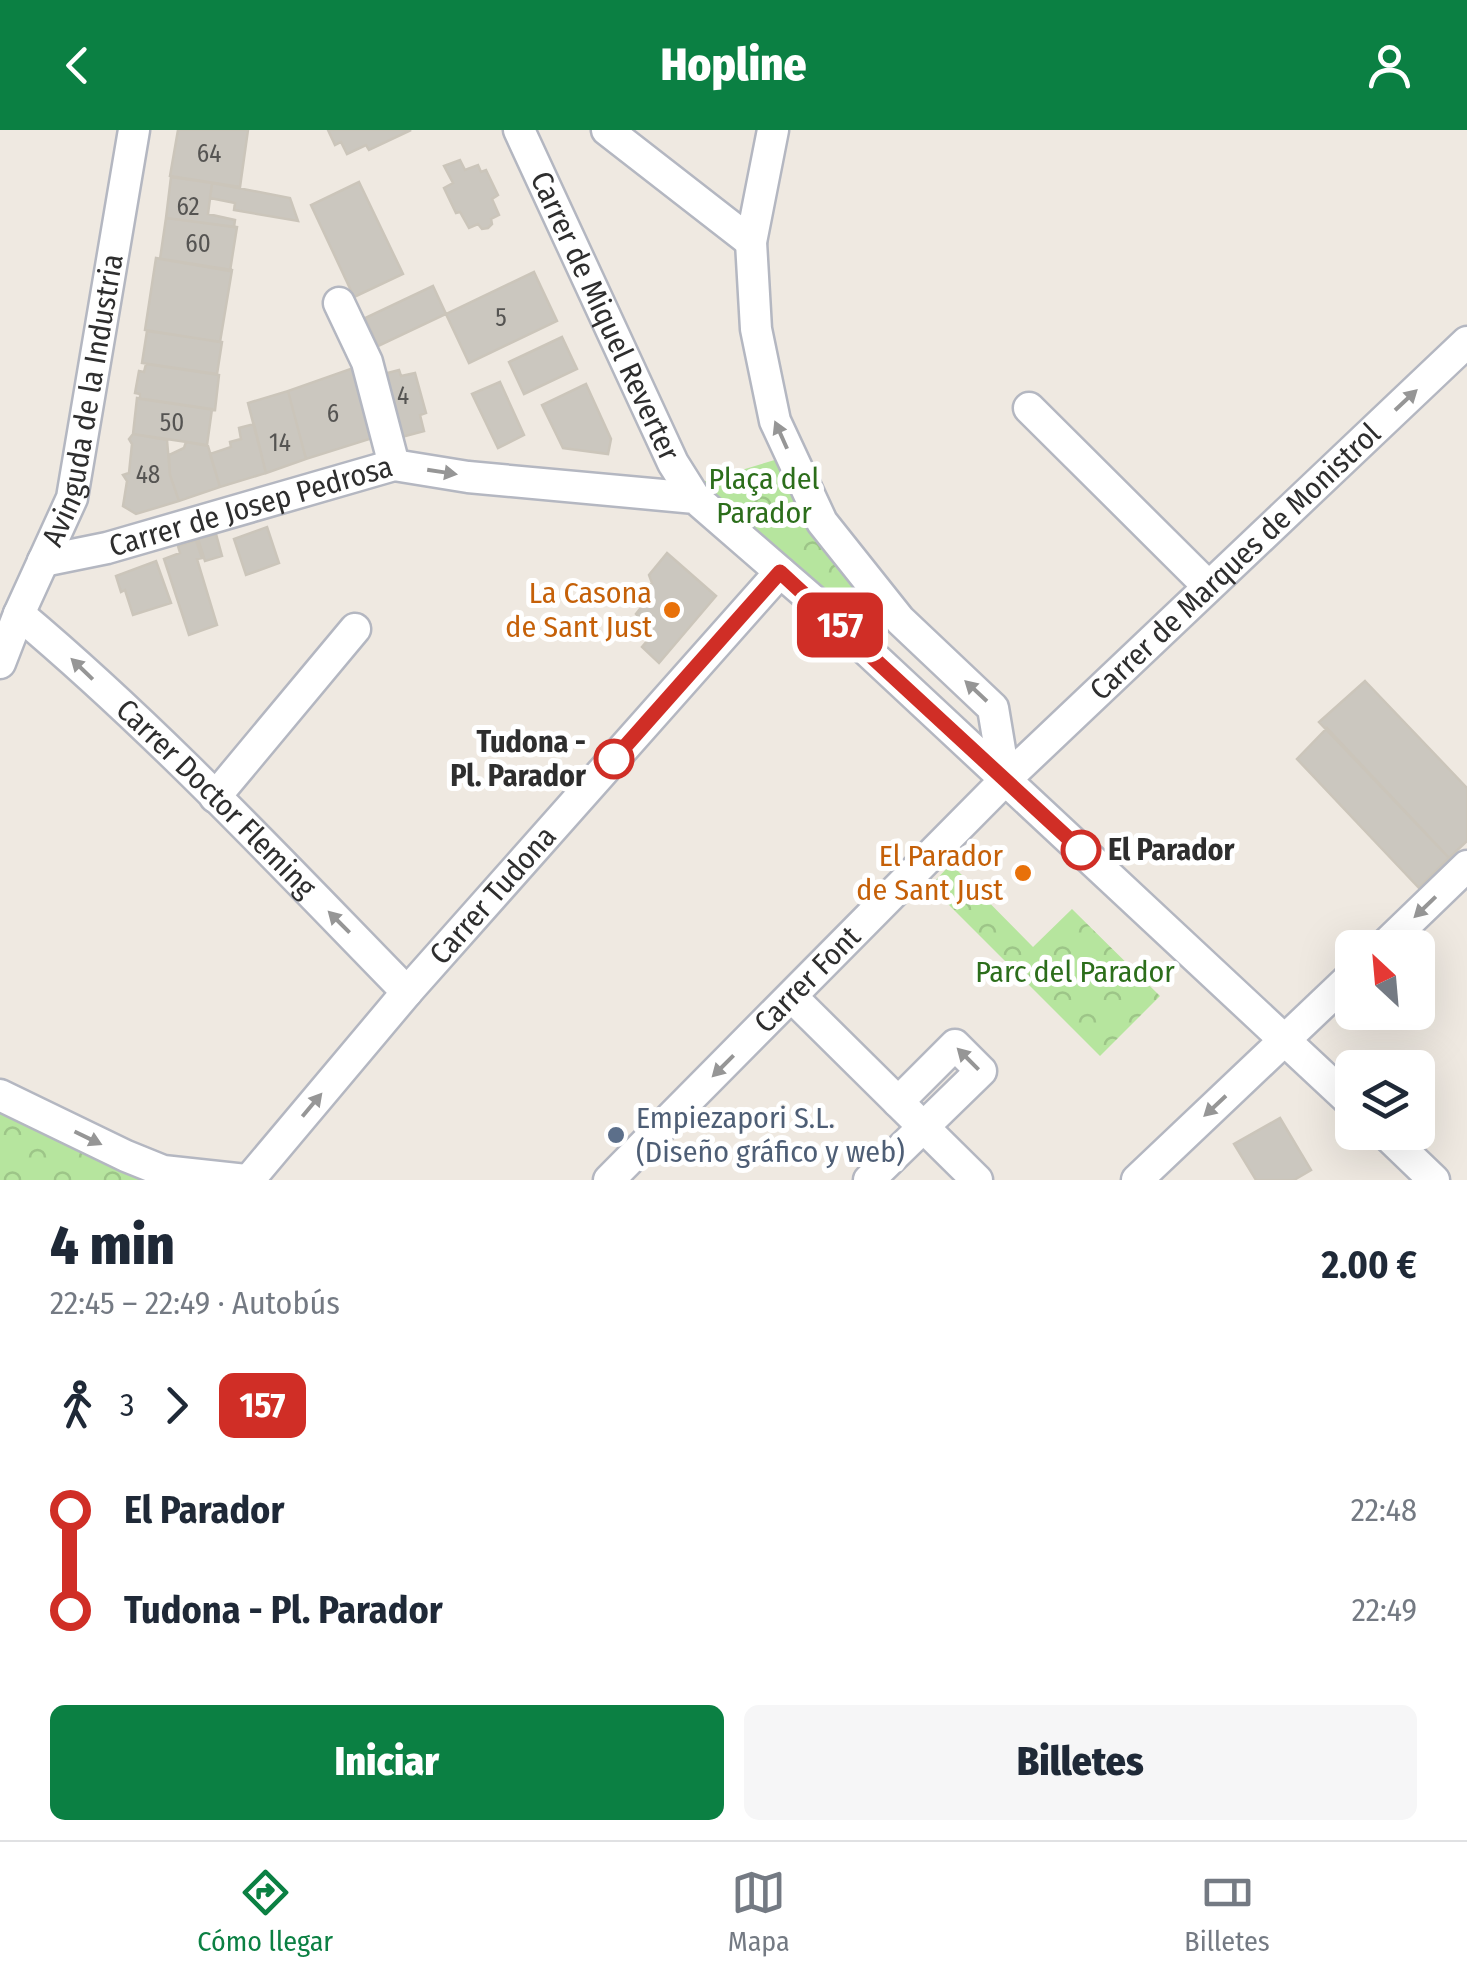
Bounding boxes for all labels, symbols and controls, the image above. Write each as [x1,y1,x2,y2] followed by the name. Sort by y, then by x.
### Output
[50,38,105,93] icon: back
[660,38,807,92] text: Hopline
[1362,38,1417,93] icon: person
[197,139,221,169] house number: 64
[523,166,688,467] street label: Carrer de Miquel Reverter
[176,192,200,222] house number: 62
[185,229,211,259] house number: 60
[34,251,131,552] street label: Avinguda de la Industria
[495,303,507,333] house number: 5
[397,381,409,411] house number: 4
[1394,389,1418,412] one-way arrow
[327,399,339,429] house number: 6
[160,408,184,438] house number: 50
[1082,416,1388,708] street label: Carrer de Marques de Monistrol
[773,420,790,449] one-way arrow
[269,428,291,458] house number: 14
[105,448,397,564] street label: Carrer de Josep Pedrosa
[136,460,160,490] house number: 48
[709,461,820,531] park label: Plaça del Parador
[427,465,458,481] one-way arrow
[505,575,652,645] place label: La Casona de Sant Just
[782,592,898,658] line badge: 157
[661,599,683,621] marker: La Casona de Sant Just
[817,604,863,646] text: 157
[71,658,95,682] one-way arrow
[964,680,988,703] one-way arrow
[109,692,324,906] street label: Carrer Doctor Fleming
[450,724,587,794] place label: Tudona - Pl. Parador
[595,740,633,778] marker: Tudona - Pl. Parador
[422,819,564,972] street label: Carrer Tudona
[1062,831,1100,869] marker: El Parador
[1108,832,1236,868] place label: El Parador
[856,838,1004,908] place label: El Parador de Sant Just
[1012,862,1034,884] marker: El Parador de Sant Just
[1413,895,1437,918] one-way arrow
[327,911,351,935] one-way arrow
[747,919,868,1040] street label: Carrer Font
[1335,930,1435,1030] north arrow
[1335,930,1435,1150] map controls
[975,954,1175,990] park label: Parc del Parador
[957,1048,981,1071] one-way arrow
[1335,1050,1435,1150] button: layers
[712,1053,735,1077] one-way arrow
[301,1093,322,1118] one-way arrow
[1203,1094,1227,1117] one-way arrow
[636,1100,905,1170] place label: Empiezapori S.L. (Diseño gráfico y web)
[605,1124,627,1146] marker: Empiezapori S.L. (Diseño gráfico y web)
[73,1129,102,1146] one-way arrow
[50,1213,175,1279] text: 4 min
[1321,1242,1417,1288] text: 2.00 €
[50,1284,340,1322] text: 22:45 – 22:49 · Autobús
[50,1378,105,1433] icon: walk
[149,1378,204,1433] icon: forward
[239,1384,286,1426] text: 157
[120,1386,134,1424] text: 3
[124,1487,284,1533] text: El Parador
[1351,1491,1417,1529] text: 22:48
[124,1587,443,1633] text: Tudona - Pl. Parador
[1352,1591,1417,1629] text: 22:49
[50,1705,724,1820] button: Iniciar
[744,1705,1417,1820] button: Billetes
[197,1865,333,1958] tab: Cómo llegar
[728,1865,790,1958] tab: Mapa
[1184,1865,1270,1958] tab: Billetes

